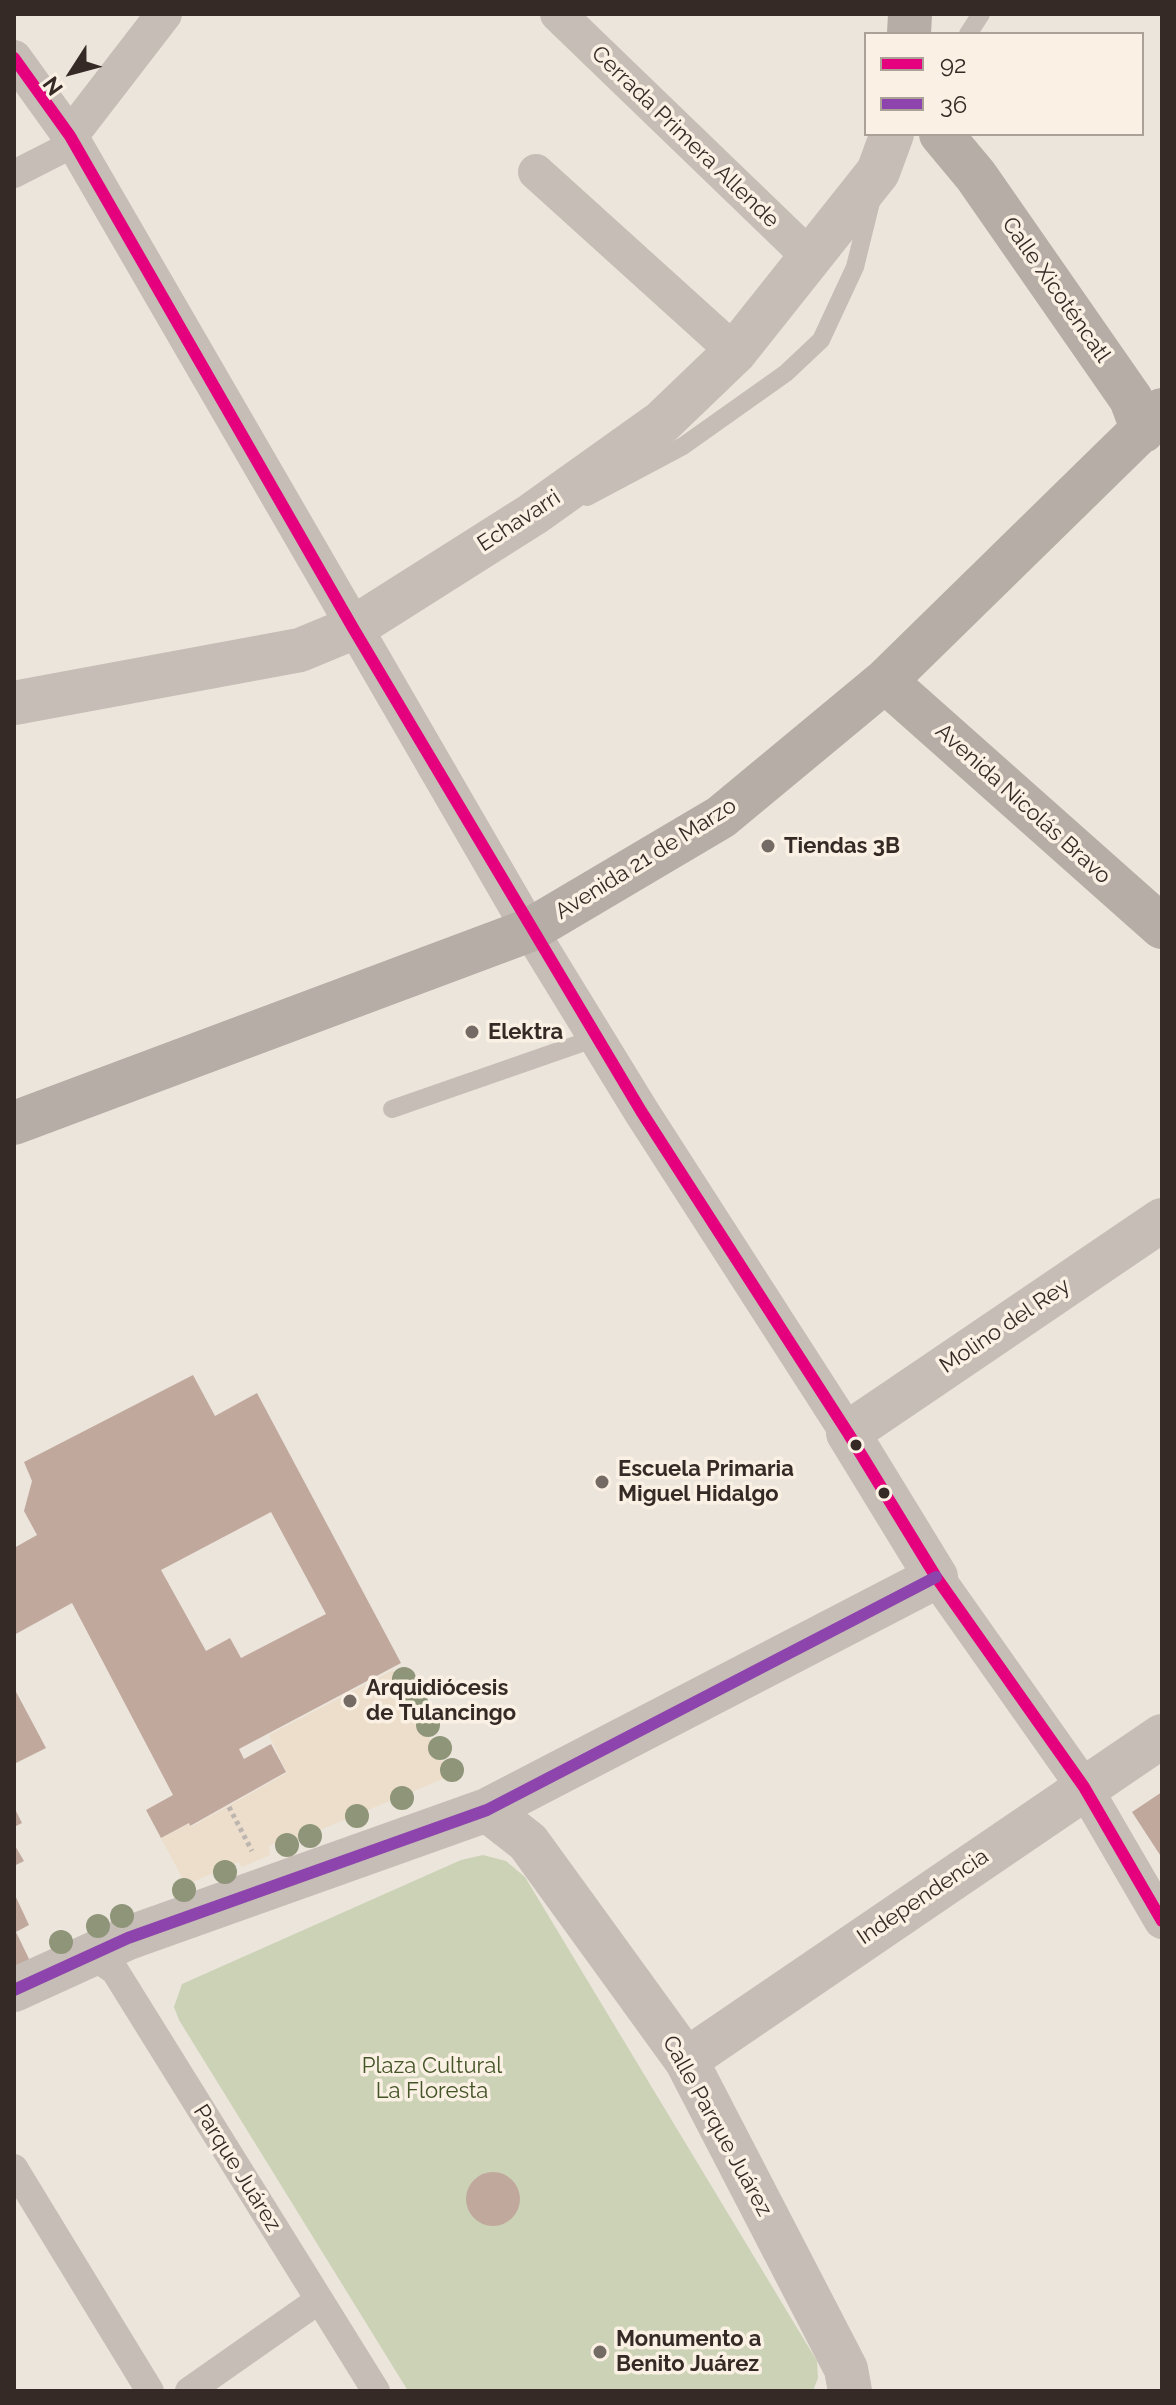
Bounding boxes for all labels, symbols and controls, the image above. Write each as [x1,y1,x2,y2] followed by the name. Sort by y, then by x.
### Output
[32,32,112,112] north arrow
[864,32,1144,136] legend
[586,41,784,233] street label: Cerrada Primera Allende
[940,50,967,79] text: 92
[37,72,68,101] text: N
[940,90,967,119] text: 36
[996,212,1116,368] street label: Calle Xicoténcatl
[473,485,565,557] street label: Echavarri
[930,718,1116,890] street label: Avenida Nicolás Bravo
[551,793,741,925] street label: Avenida 21 de Marzo
[784,833,900,859] place label: Tiendas 3B
[759,837,777,855] marker: Tiendas 3B
[488,1019,563,1045] place label: Elektra
[463,1023,481,1041] marker: Elektra
[935,1273,1075,1379] street label: Molino del Rey
[848,1437,864,1453] unlabelled marker
[618,1456,794,1508] place label: Escuela Primaria Miguel Hidalgo
[593,1473,611,1491] marker: Escuela Primaria Miguel Hidalgo
[876,1485,892,1501] unlabelled marker
[366,1675,516,1726] place label: Arquidiócesis de Tulancingo
[341,1692,359,1710] marker: Arquidiócesis de Tulancingo
[852,1843,994,1951] street label: Independencia
[656,2031,778,2221] street label: Calle Parque Juárez
[362,2053,502,2104] park label: Plaza Cultural La Floresta
[187,2100,287,2236] street label: Parque Juárez
[616,2326,761,2378] place label: Monumento a Benito Juárez
[591,2343,609,2361] marker: Monumento a Benito Juárez

